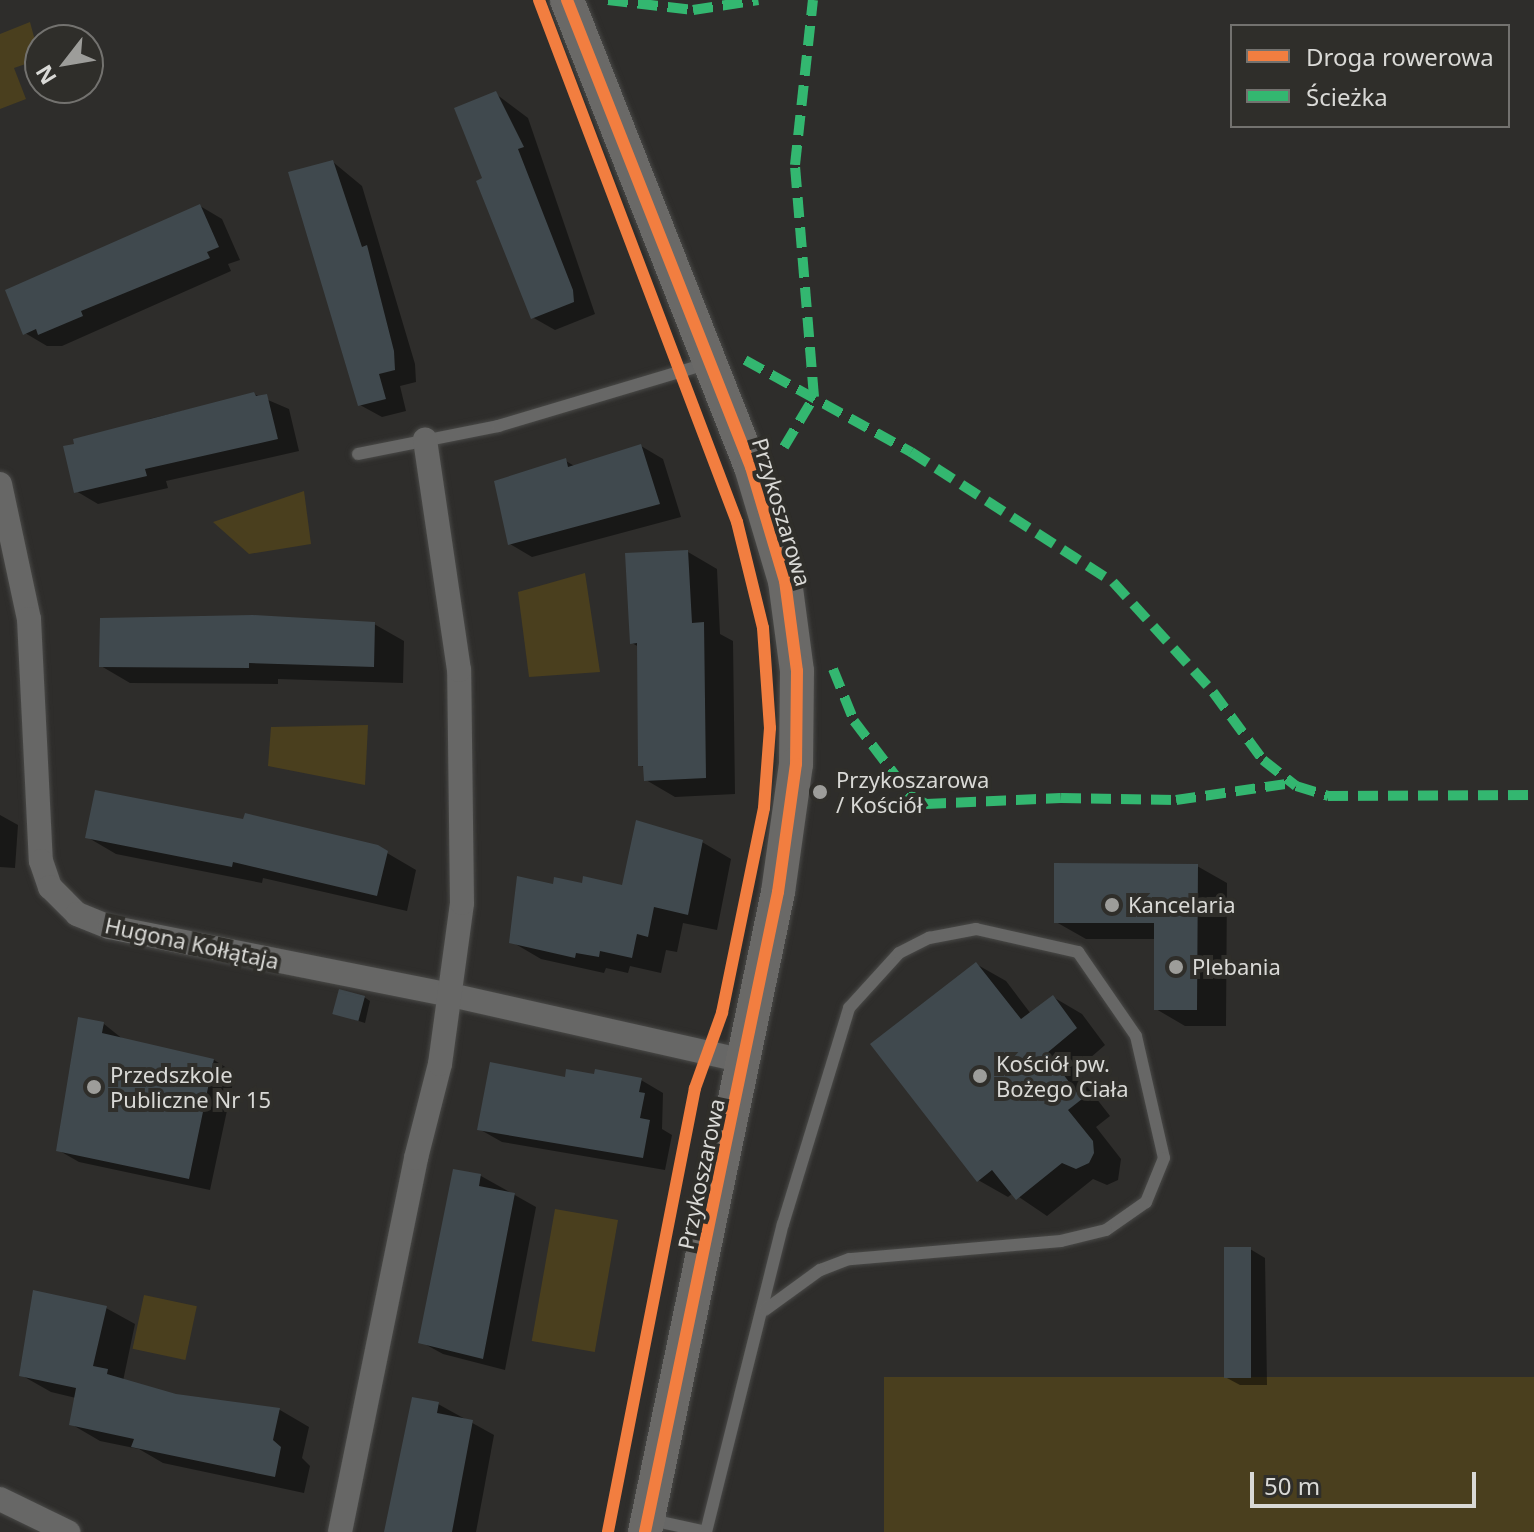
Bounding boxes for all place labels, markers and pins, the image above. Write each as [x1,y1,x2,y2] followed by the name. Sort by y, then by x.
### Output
[836,766,989,818] place label: Przykoszarowa / Kościół
[811,783,829,801] marker: Przykoszarowa / Kościół
[1128,892,1236,918] place label: Kancelaria
[1103,896,1121,914] marker: Kancelaria
[1192,954,1281,980] place label: Plebania
[1167,958,1185,976] marker: Plebania
[996,1050,1129,1102] place label: Kościół pw. Bożego Ciała
[110,1061,271,1112] place label: Przedszkole Publiczne Nr 15
[971,1067,989,1085] marker: Kościół pw. Bożego Ciała
[85,1078,103,1096] marker: Przedszkole Publiczne Nr 15

